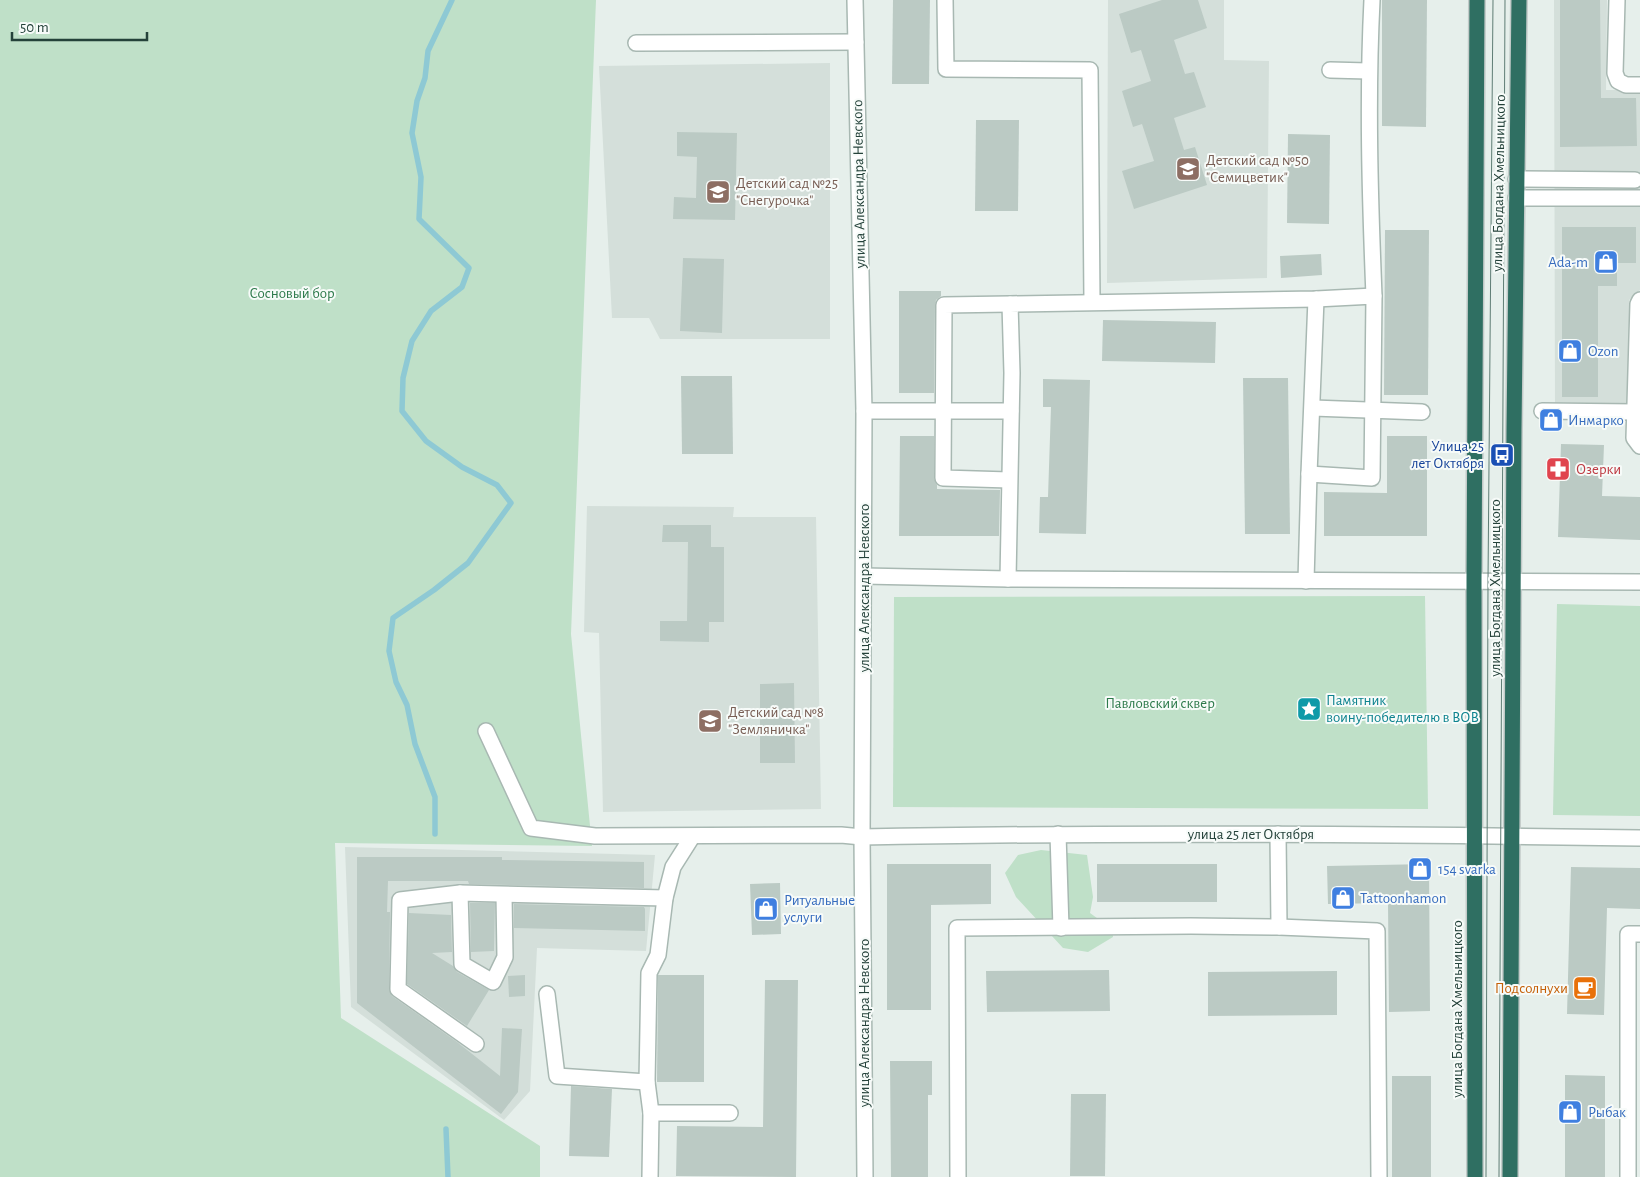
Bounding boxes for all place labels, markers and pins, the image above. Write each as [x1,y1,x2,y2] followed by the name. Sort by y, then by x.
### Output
[1206,153,1309,185] place label: Детский сад №50 "Семицветик"
[1175,156,1201,182] school or university icon: Детский сад №50 "Семицветик"
[736,176,838,208] place label: Детский сад №25 "Снегурочка"
[705,179,731,205] school or university icon: Детский сад №25 "Снегурочка"
[1593,249,1619,275] shop icon: Ada-m
[1548,255,1588,270] place label: Ada-m
[1557,338,1583,364] shop icon: Ozon
[1588,344,1618,359] place label: Ozon
[1538,407,1564,433] shop icon: Инмарко
[1568,413,1624,428] place label: Инмарко
[1411,439,1484,471] place label: Улица 25 лет Октября
[1489,442,1515,468] bus stop icon: Улица 25 лет Октября
[1545,456,1571,482] pharmacy icon: Озерки
[1576,462,1621,477] place label: Озерки
[1326,693,1479,725] place label: Памятник воину-победителю в ВОВ
[1296,696,1322,722] place icon: Памятник воину-победителю в ВОВ
[728,705,824,737] place label: Детский сад №8 "Земляничка"
[697,708,723,734] school or university icon: Детский сад №8 "Земляничка"
[1407,856,1433,882] shop icon: 154 svarka
[1438,862,1496,877] place label: 154 svarka
[1330,885,1356,911] shop icon: Tattoonhamon
[1360,891,1447,906] place label: Tattoonhamon
[783,893,855,925] place label: Ритуальные услуги
[753,896,779,922] shop icon: Ритуальные услуги
[1572,975,1598,1001] cafe icon: Подсолнухи
[1495,981,1568,996] place label: Подсолнухи
[1557,1099,1583,1125] shop icon: Рыбак
[1588,1105,1626,1120] place label: Рыбак

